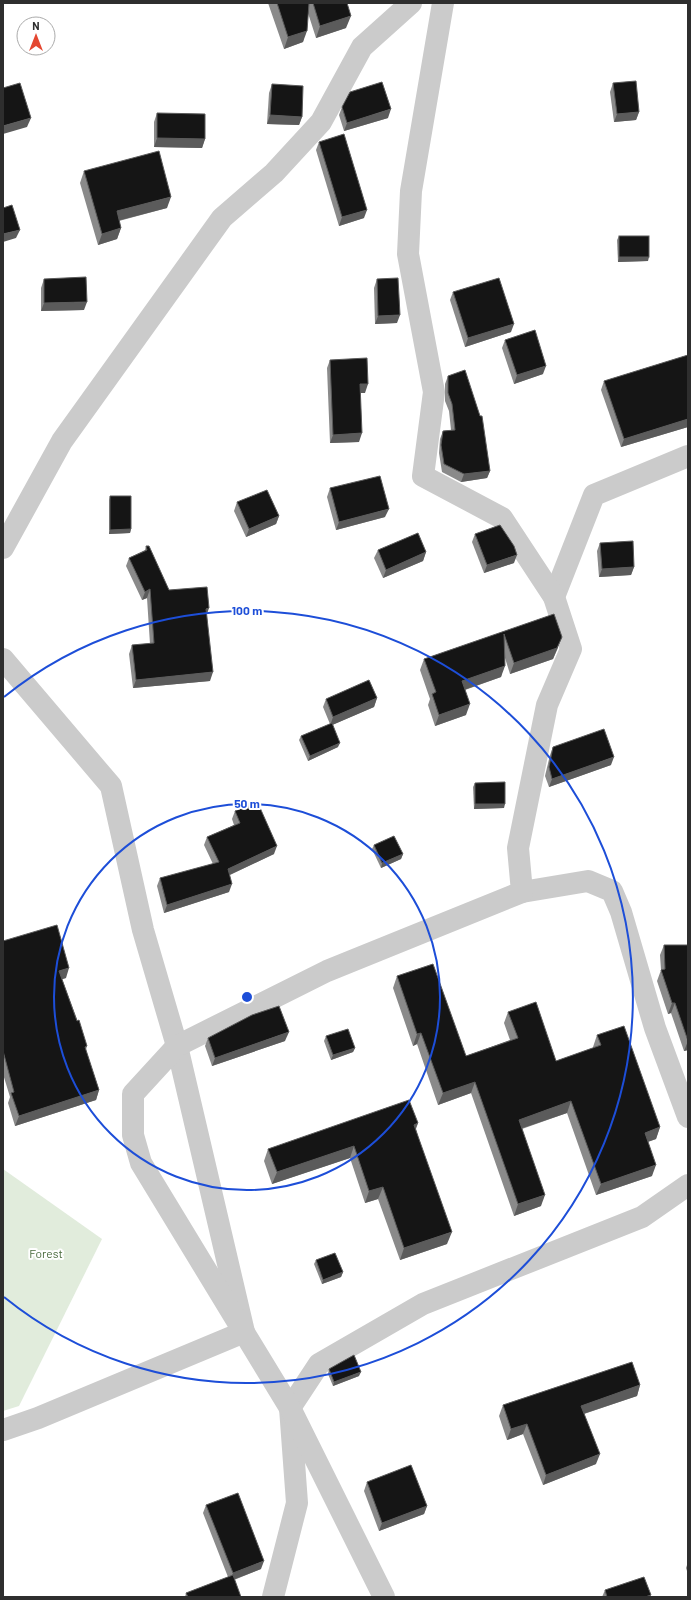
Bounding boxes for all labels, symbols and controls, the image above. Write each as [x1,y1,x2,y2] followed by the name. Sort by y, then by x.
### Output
[16,16,56,56] north arrow
[32,19,40,32] text: N
[232,603,262,617] text: 100 m
[234,796,260,810] text: 50 m
[240,990,254,1004] centre of rings
[29,1246,63,1260] park label: Forest

